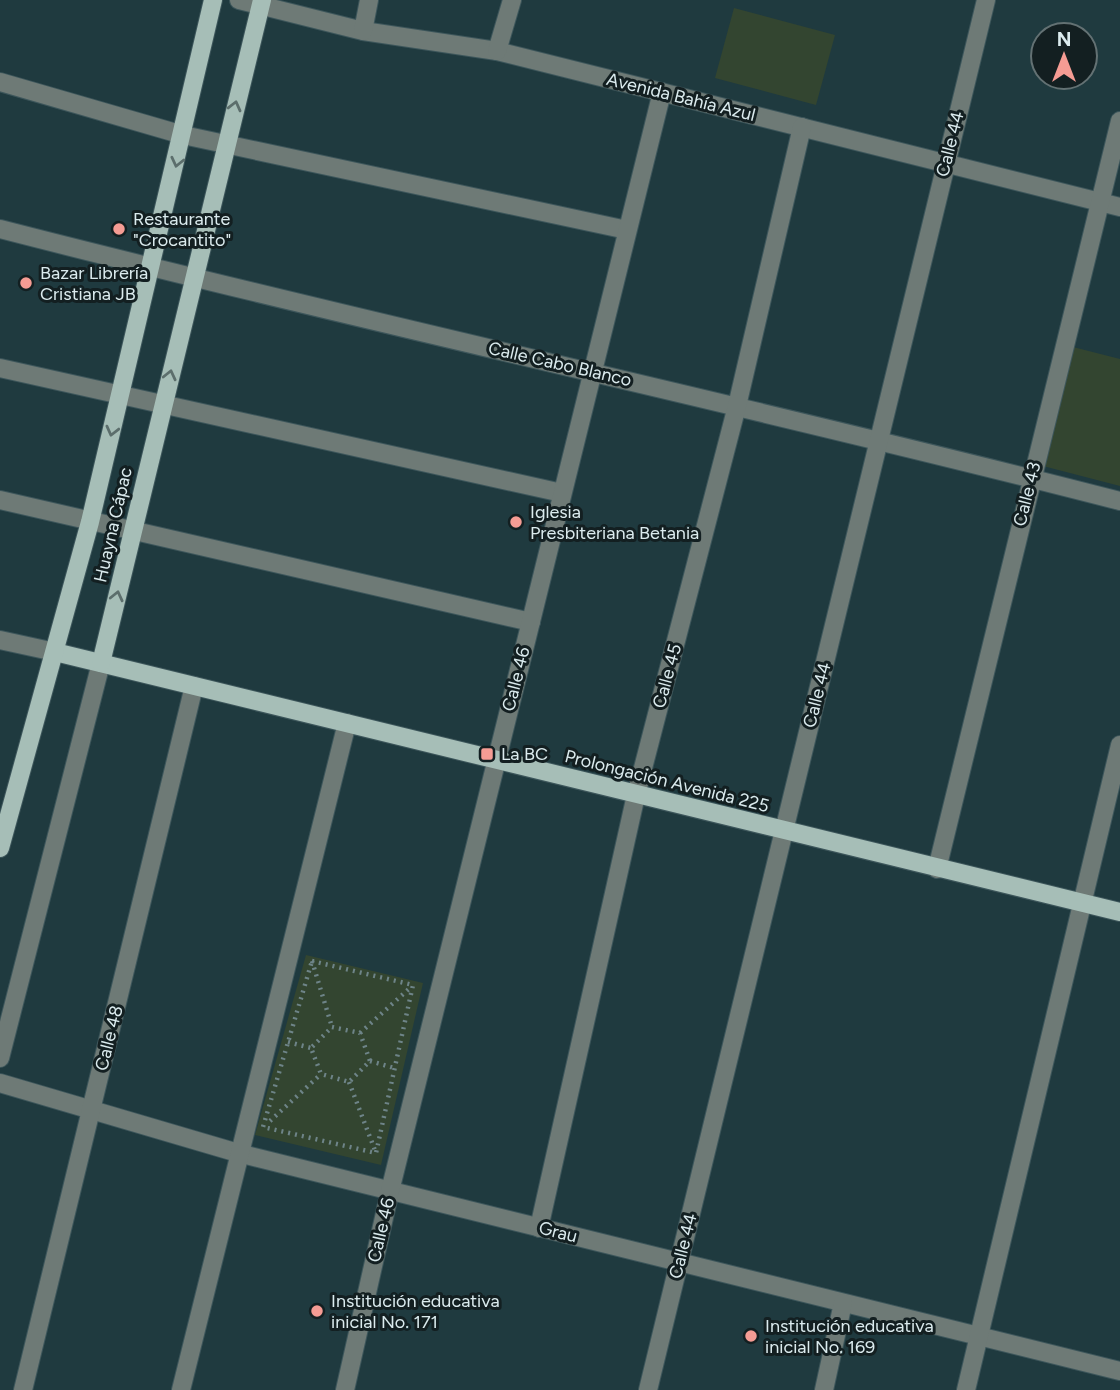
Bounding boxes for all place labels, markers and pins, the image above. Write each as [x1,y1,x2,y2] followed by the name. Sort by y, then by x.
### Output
[133,208,231,251] place label: Restaurante "Crocantito"
[111,221,127,237] marker: Restaurante "Crocantito"
[40,262,148,305] place label: Bazar Librería Cristiana JB
[18,275,34,291] marker: Bazar Librería Cristiana JB
[530,501,699,544] place label: Iglesia Presbiteriana Betania
[508,514,524,530] marker: Iglesia Presbiteriana Betania
[501,743,548,765] place label: La BC
[479,746,495,762] marker: La BC
[331,1290,500,1333] place label: Institución educativa inicial No. 171
[309,1303,325,1319] marker: Institución educativa inicial No. 171
[765,1315,934,1358] place label: Institución educativa inicial No. 169
[743,1328,759,1344] marker: Institución educativa inicial No. 169

